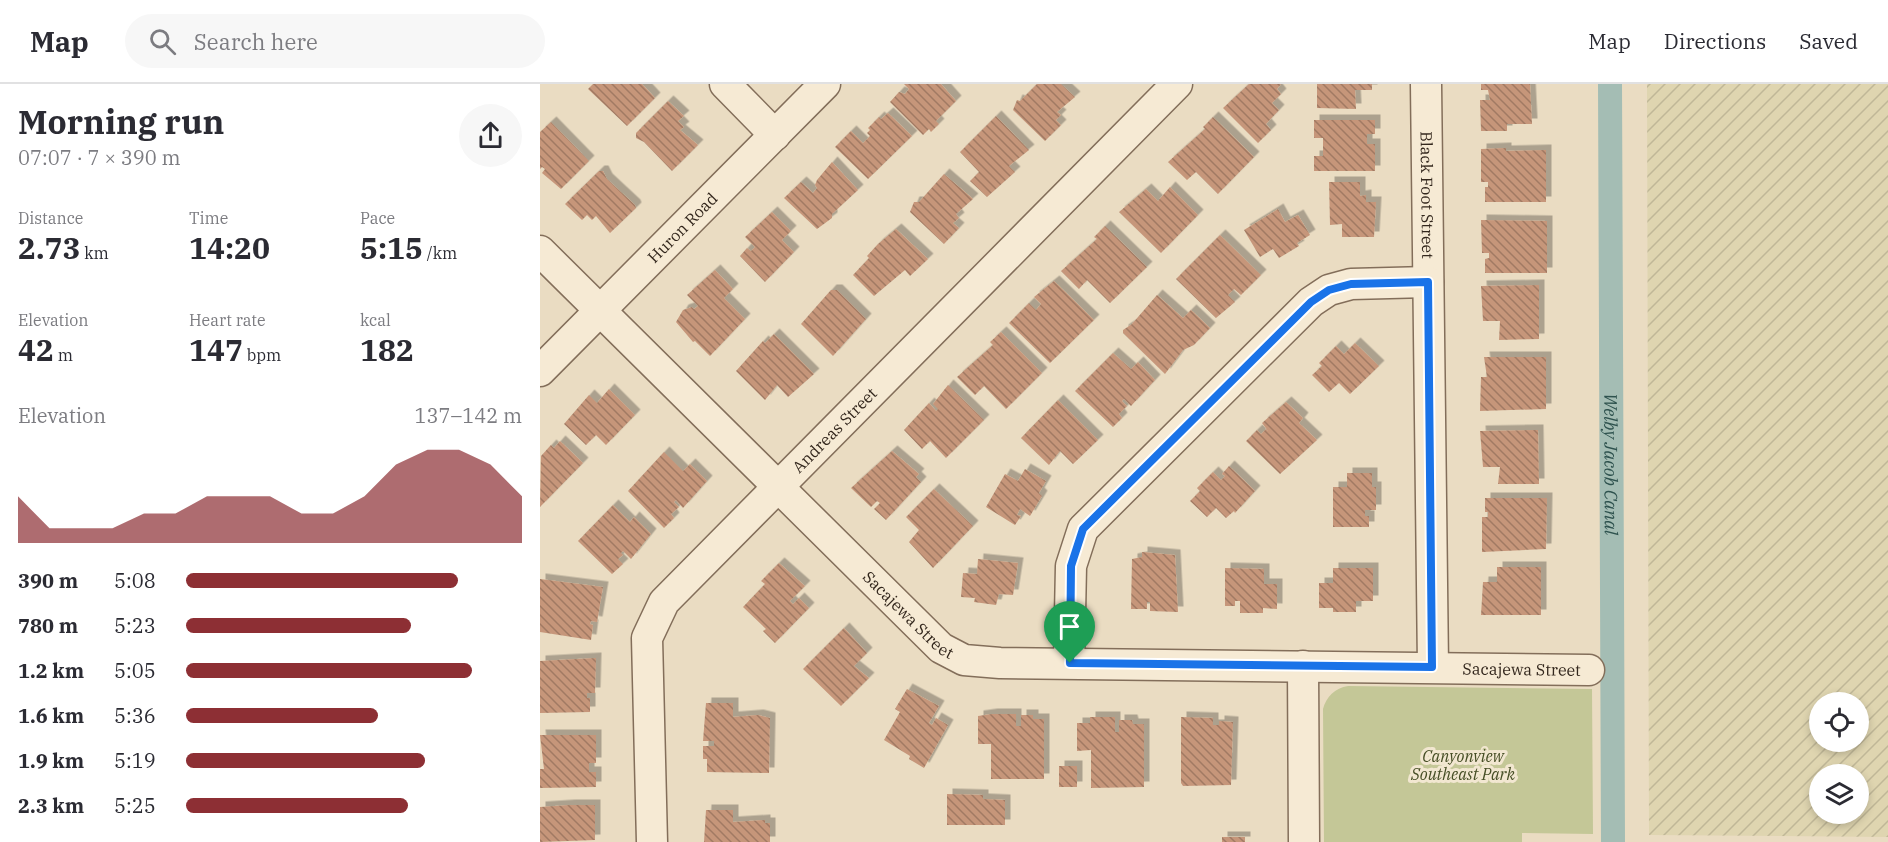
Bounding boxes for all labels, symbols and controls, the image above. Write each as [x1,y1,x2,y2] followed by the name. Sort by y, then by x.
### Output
[125,14,545,68] search box
[30,23,89,60] text: Map
[146,25,179,58] icon: search
[194,27,318,56] text: Search here
[1588,27,1631,55] text: Map
[1664,27,1766,55] text: Directions
[1799,27,1858,55] text: Saved
[18,100,224,143] text: Morning run
[459,104,522,167] button: share
[1417,131,1438,259] street label: Black Foot Street
[18,144,181,171] text: 07:07 · 7 × 390 m
[643,188,722,267] street label: Huron Road
[18,208,83,228] text: Distance
[189,208,228,228] text: Time
[360,208,395,228] text: Pace
[18,228,80,267] text: 2.73
[189,228,270,267] text: 14:20
[360,228,423,267] text: 5:15
[80,243,109,263] text: km
[423,243,457,263] text: /km
[18,310,88,330] text: Elevation
[189,310,266,330] text: Heart rate
[360,310,391,330] text: kcal
[18,330,54,369] text: 42
[189,330,243,369] text: 147
[360,330,414,369] text: 182
[54,345,73,365] text: m
[243,345,281,365] text: bpm
[788,383,881,477] street label: Andreas Street
[1600,393,1623,536] water label: Welby Jacob Canal
[18,402,106,429] text: Elevation
[415,402,522,429] text: 137–142 m
[18,567,78,594] text: 390 m
[114,567,156,594] text: 5:08
[859,567,957,663] street label: Sacajewa Street
[1044,601,1095,663] pin
[1053,610,1086,643] icon: arrive
[18,612,78,639] text: 780 m
[114,612,156,639] text: 5:23
[18,657,84,684] text: 1.2 km
[114,657,156,684] text: 5:05
[1462,658,1581,680] street label: Sacajewa Street
[1809,692,1869,824] map controls
[1809,692,1869,752] button: locate
[18,702,84,729] text: 1.6 km
[114,702,156,729] text: 5:36
[1410,746,1516,784] park label: Canyonview Southeast Park
[18,747,84,774] text: 1.9 km
[114,747,156,774] text: 5:19
[1809,764,1869,824] button: layers
[18,792,84,819] text: 2.3 km
[114,792,156,819] text: 5:25

